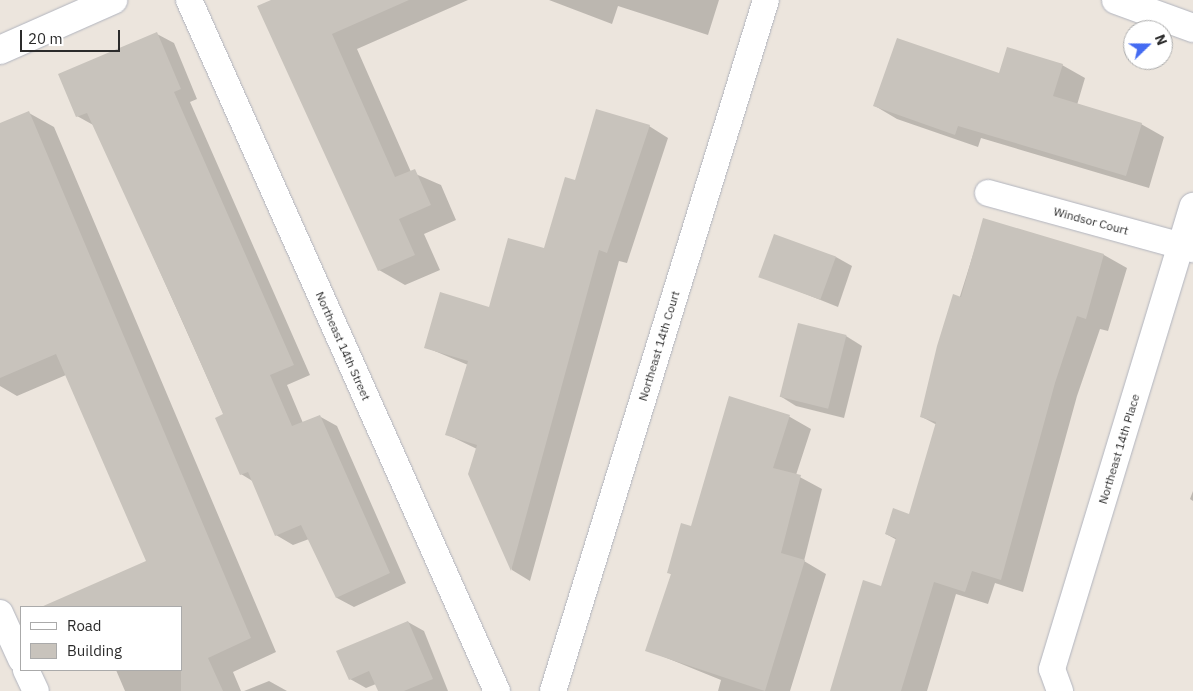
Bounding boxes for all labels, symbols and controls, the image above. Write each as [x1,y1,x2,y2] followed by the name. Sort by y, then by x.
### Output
[22,20,122,52] scale bar
[1123,20,1173,70] north arrow
[28,29,63,48] text: 20 m
[1151,32,1171,48] text: N
[1052,204,1130,238] street label: Windsor Court
[312,289,374,403] street label: Northeast 14th Street
[635,289,683,403] street label: Northeast 14th Court
[1095,392,1143,506] street label: Northeast 14th Place
[20,606,182,671] legend
[67,616,102,635] text: Road
[67,641,122,660] text: Building

